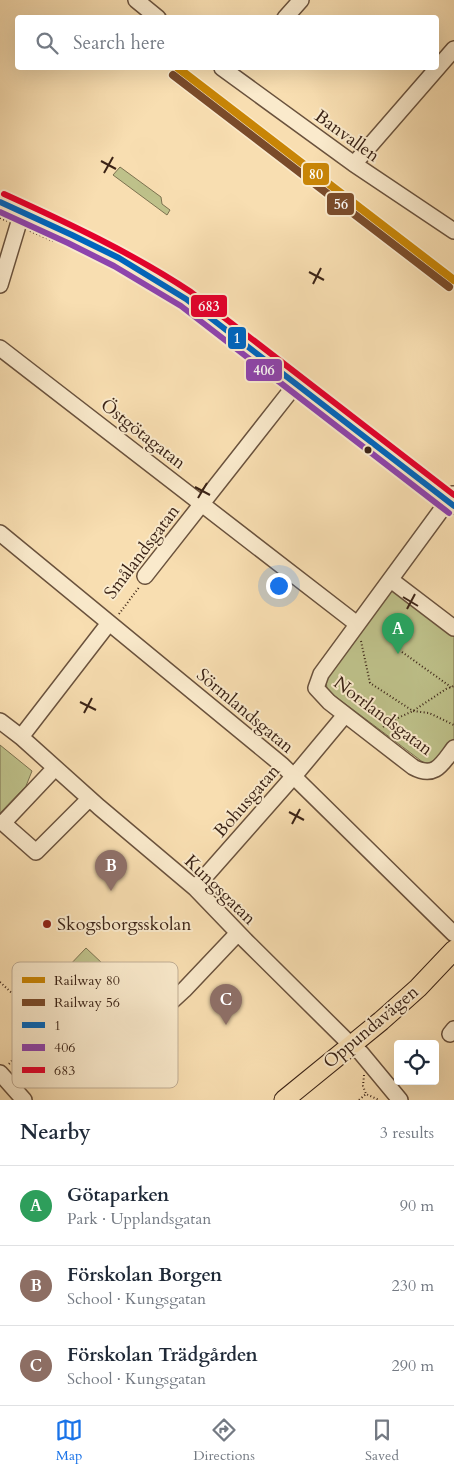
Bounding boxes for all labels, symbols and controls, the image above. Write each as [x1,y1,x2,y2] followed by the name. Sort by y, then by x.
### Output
[15,15,439,70] search box
[33,29,61,57] icon: search
[73,30,165,56] text: Search here
[309,104,385,169] street label: Banvallen
[302,162,330,186] line badge: 80
[309,165,323,184] text: 80
[326,192,355,216] line badge: 56
[334,195,348,214] text: 56
[190,294,228,318] line badge: 683
[198,297,220,316] text: 683
[227,326,247,350] line badge: 1
[233,329,241,348] text: 1
[245,358,283,382] line badge: 406
[253,361,275,380] text: 406
[95,393,192,476] street label: Östgötagatan
[363,445,373,455] unlabelled marker
[98,499,186,604] street label: Smålandsgatan
[266,573,292,599] your location
[382,613,414,654] pin: A
[191,663,300,760] street label: Sörmlandsgatan
[328,671,438,762] street label: Norrlandsgatan
[208,759,286,843] street label: Bohusgatan
[179,849,262,931] street label: Kungsgatan
[95,850,127,891] pin: B
[57,912,192,937] place label: Skogsborgsskolan
[41,918,53,930] marker: Skogsborgsskolan
[12,962,178,1088] legend
[54,971,120,990] text: Railway 80
[318,979,425,1074] street label: Oppundavägen
[210,984,242,1025] pin: C
[54,993,120,1012] text: Railway 56
[54,1016,61,1035] text: 1
[54,1038,76,1057] text: 406
[394,1040,439,1085] map controls
[394,1040,439,1085] button: locate
[54,1061,76,1080] text: 683
[20,1118,91,1147] text: Nearby
[380,1122,434,1144] text: 3 results
[67,1182,169,1208] text: Götaparken
[30,1195,42,1217] text: A
[400,1195,434,1217] text: 90 m
[67,1208,211,1230] text: Park · Upplandsgatan
[67,1262,222,1288] text: Förskolan Borgen
[30,1275,42,1297] text: B
[392,1275,434,1297] text: 230 m
[67,1288,206,1310] text: School · Kungsgatan
[67,1342,258,1368] text: Förskolan Trädgården
[30,1355,42,1377] text: C
[392,1355,434,1377] text: 290 m
[67,1368,206,1390] text: School · Kungsgatan
[55,1416,83,1465] tab: Map
[193,1416,255,1465] tab: Directions
[365,1416,399,1465] tab: Saved

